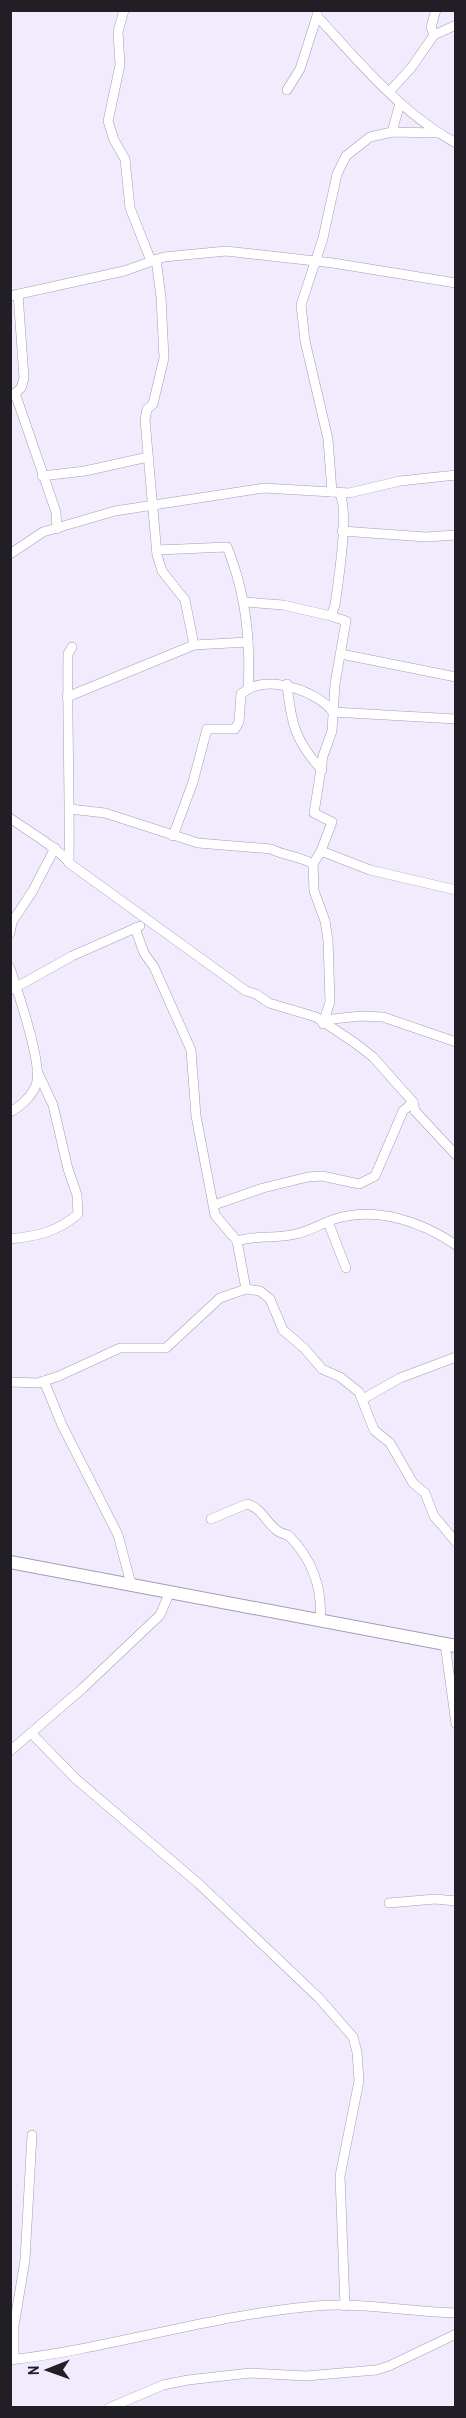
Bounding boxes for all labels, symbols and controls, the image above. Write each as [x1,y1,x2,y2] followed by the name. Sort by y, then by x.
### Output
[18,2340,78,2400] north arrow
[22,2365,44,2375] text: N

